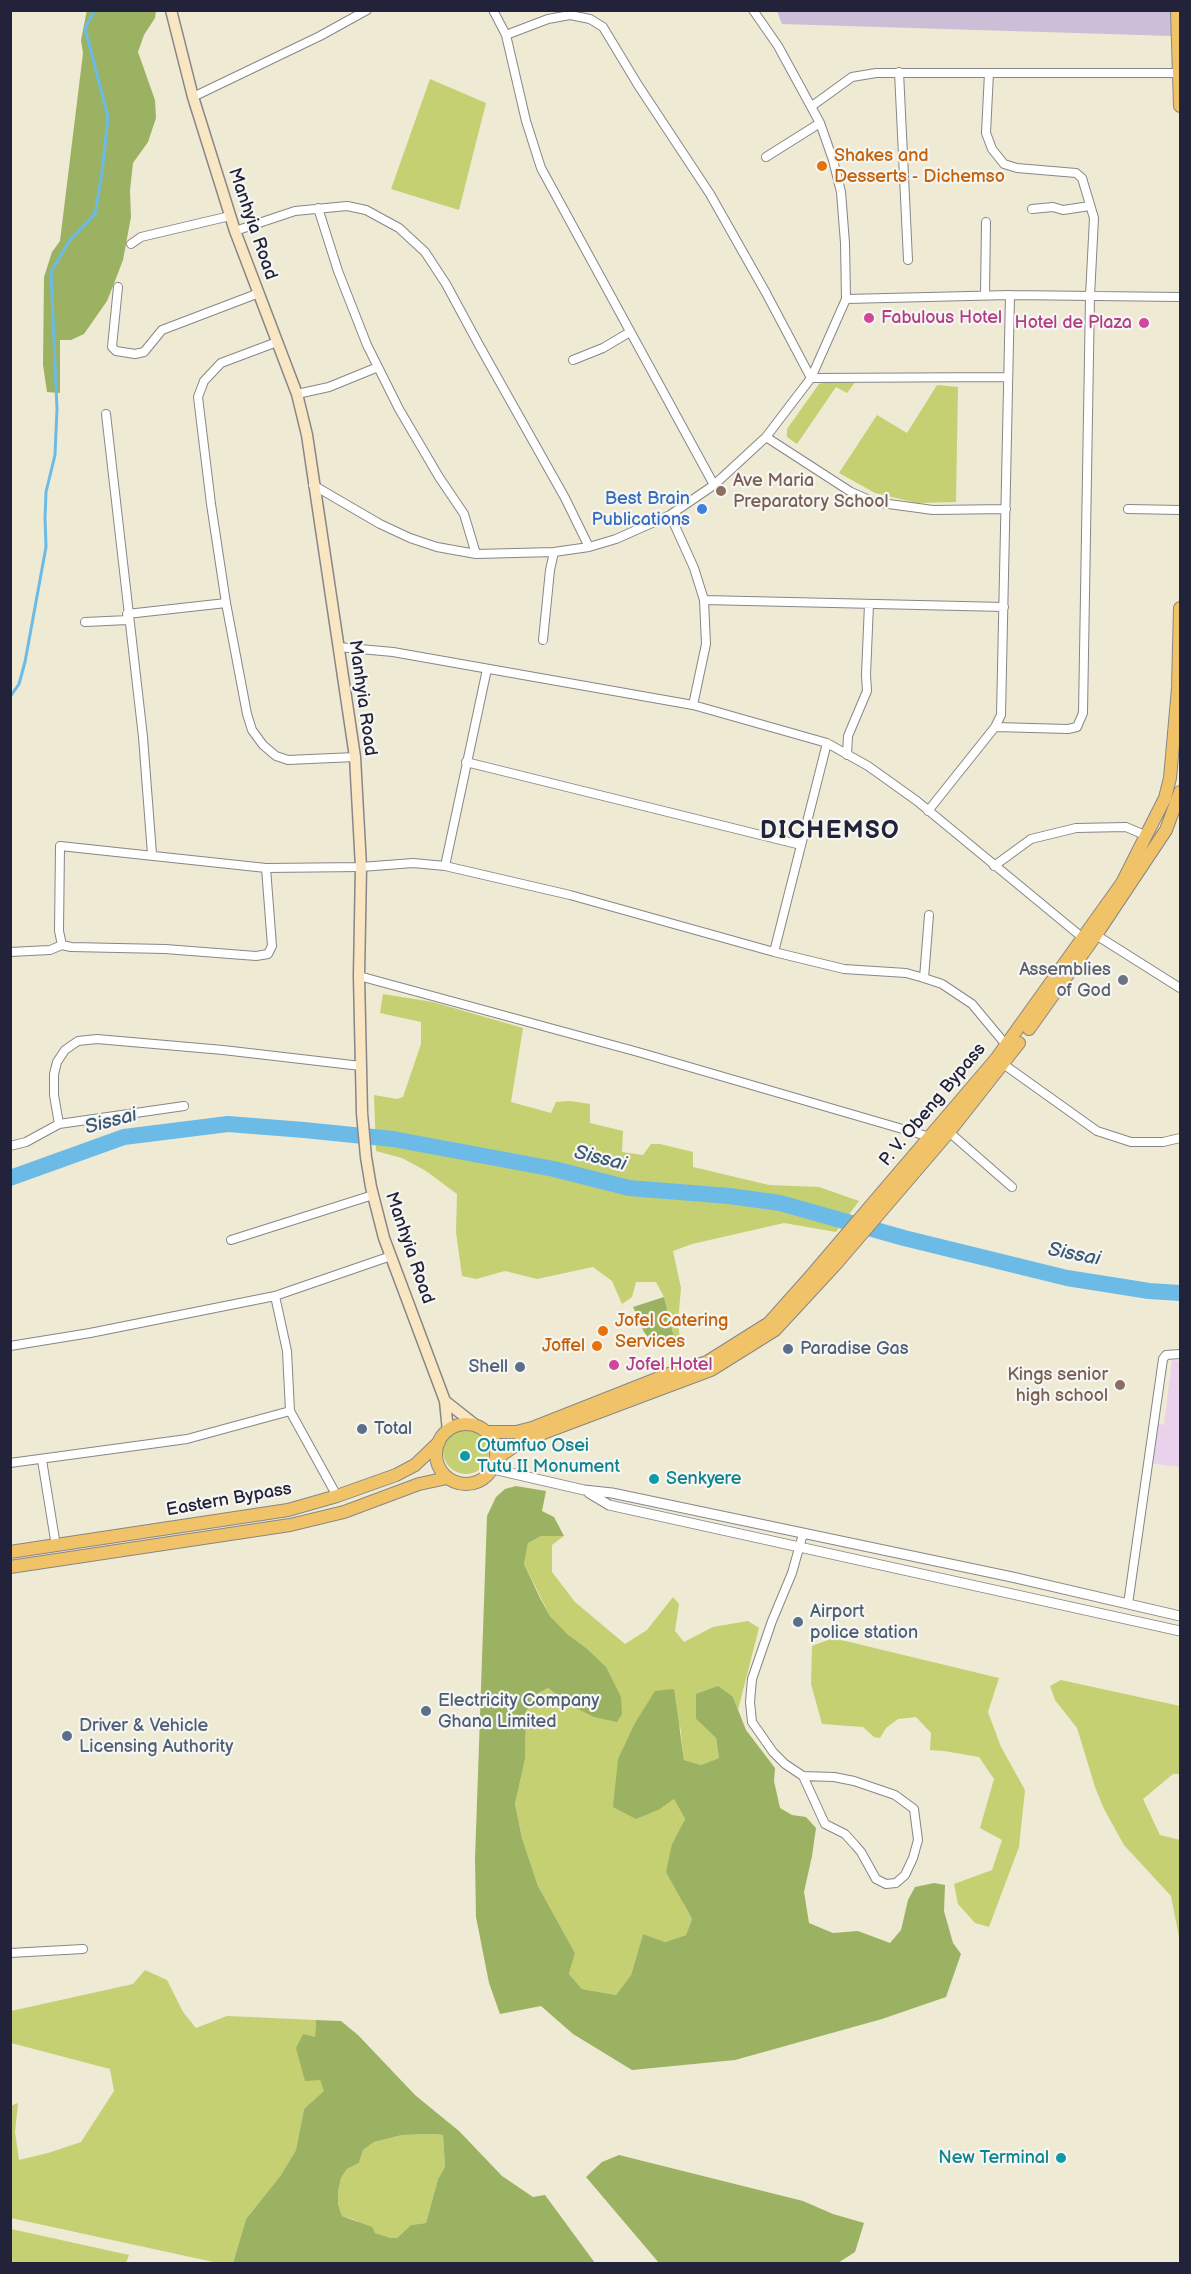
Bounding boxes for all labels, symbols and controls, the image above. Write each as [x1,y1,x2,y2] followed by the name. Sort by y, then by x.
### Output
[834,145,1005,188] place label: Shakes and Desserts - Dichemso
[815,159,829,173] marker: Shakes and Desserts - Dichemso
[223,165,281,283] street label: Manhyia Road
[881,307,1002,329] place label: Fabulous Hotel
[862,311,876,325] marker: Fabulous Hotel
[1014,312,1132,334] place label: Hotel de Plaza
[1137,316,1151,330] marker: Hotel de Plaza
[733,470,889,512] place label: Ave Maria Preparatory School
[714,484,728,498] marker: Ave Maria Preparatory School
[592,488,690,530] place label: Best Brain Publications
[695,502,709,516] marker: Best Brain Publications
[343,639,381,757] street label: Manhyia Road
[760,818,900,846] district label: DICHEMSO
[1019,959,1111,1002] place label: Assemblies of God
[1116,973,1130,987] marker: Assemblies of God
[875,1039,991,1171] street label: P. V. Obeng Bypass
[82,1104,140,1140] water label: Sissai
[571,1141,629,1177] water label: Sissai
[380,1189,438,1307] street label: Manhyia Road
[1046,1238,1102,1272] water label: Sissai
[615,1310,729,1352] place label: Jofel Catering Services
[596,1324,610,1338] marker: Jofel Catering Services
[542,1335,585,1357] place label: Joffel
[800,1338,909,1360] place label: Paradise Gas
[590,1339,604,1353] marker: Joffel
[781,1342,795,1356] marker: Paradise Gas
[626,1354,712,1376] place label: Jofel Hotel
[468,1356,508,1378] place label: Shell
[607,1358,621,1372] marker: Jofel Hotel
[513,1360,527,1374] marker: Shell
[1007,1364,1108,1406] place label: Kings senior high school
[1113,1378,1127,1392] marker: Kings senior high school
[374,1418,412,1440] place label: Total
[355,1422,369,1436] marker: Total
[477,1435,620,1478] place label: Otumfuo Osei Tutu II Monument
[458,1449,472,1463] marker: Otumfuo Osei Tutu II Monument
[666,1468,741,1490] place label: Senkyere
[647,1472,661,1486] marker: Senkyere
[165,1478,293,1522] street label: Eastern Bypass
[810,1601,918,1644] place label: Airport police station
[791,1615,805,1629] marker: Airport police station
[438,1690,599,1732] place label: Electricity Company Ghana Limited
[419,1704,433,1718] marker: Electricity Company Ghana Limited
[79,1715,233,1758] place label: Driver & Vehicle Licensing Authority
[60,1729,74,1743] marker: Driver & Vehicle Licensing Authority
[938,2147,1049,2169] place label: New Terminal
[1054,2151,1068,2165] marker: New Terminal

